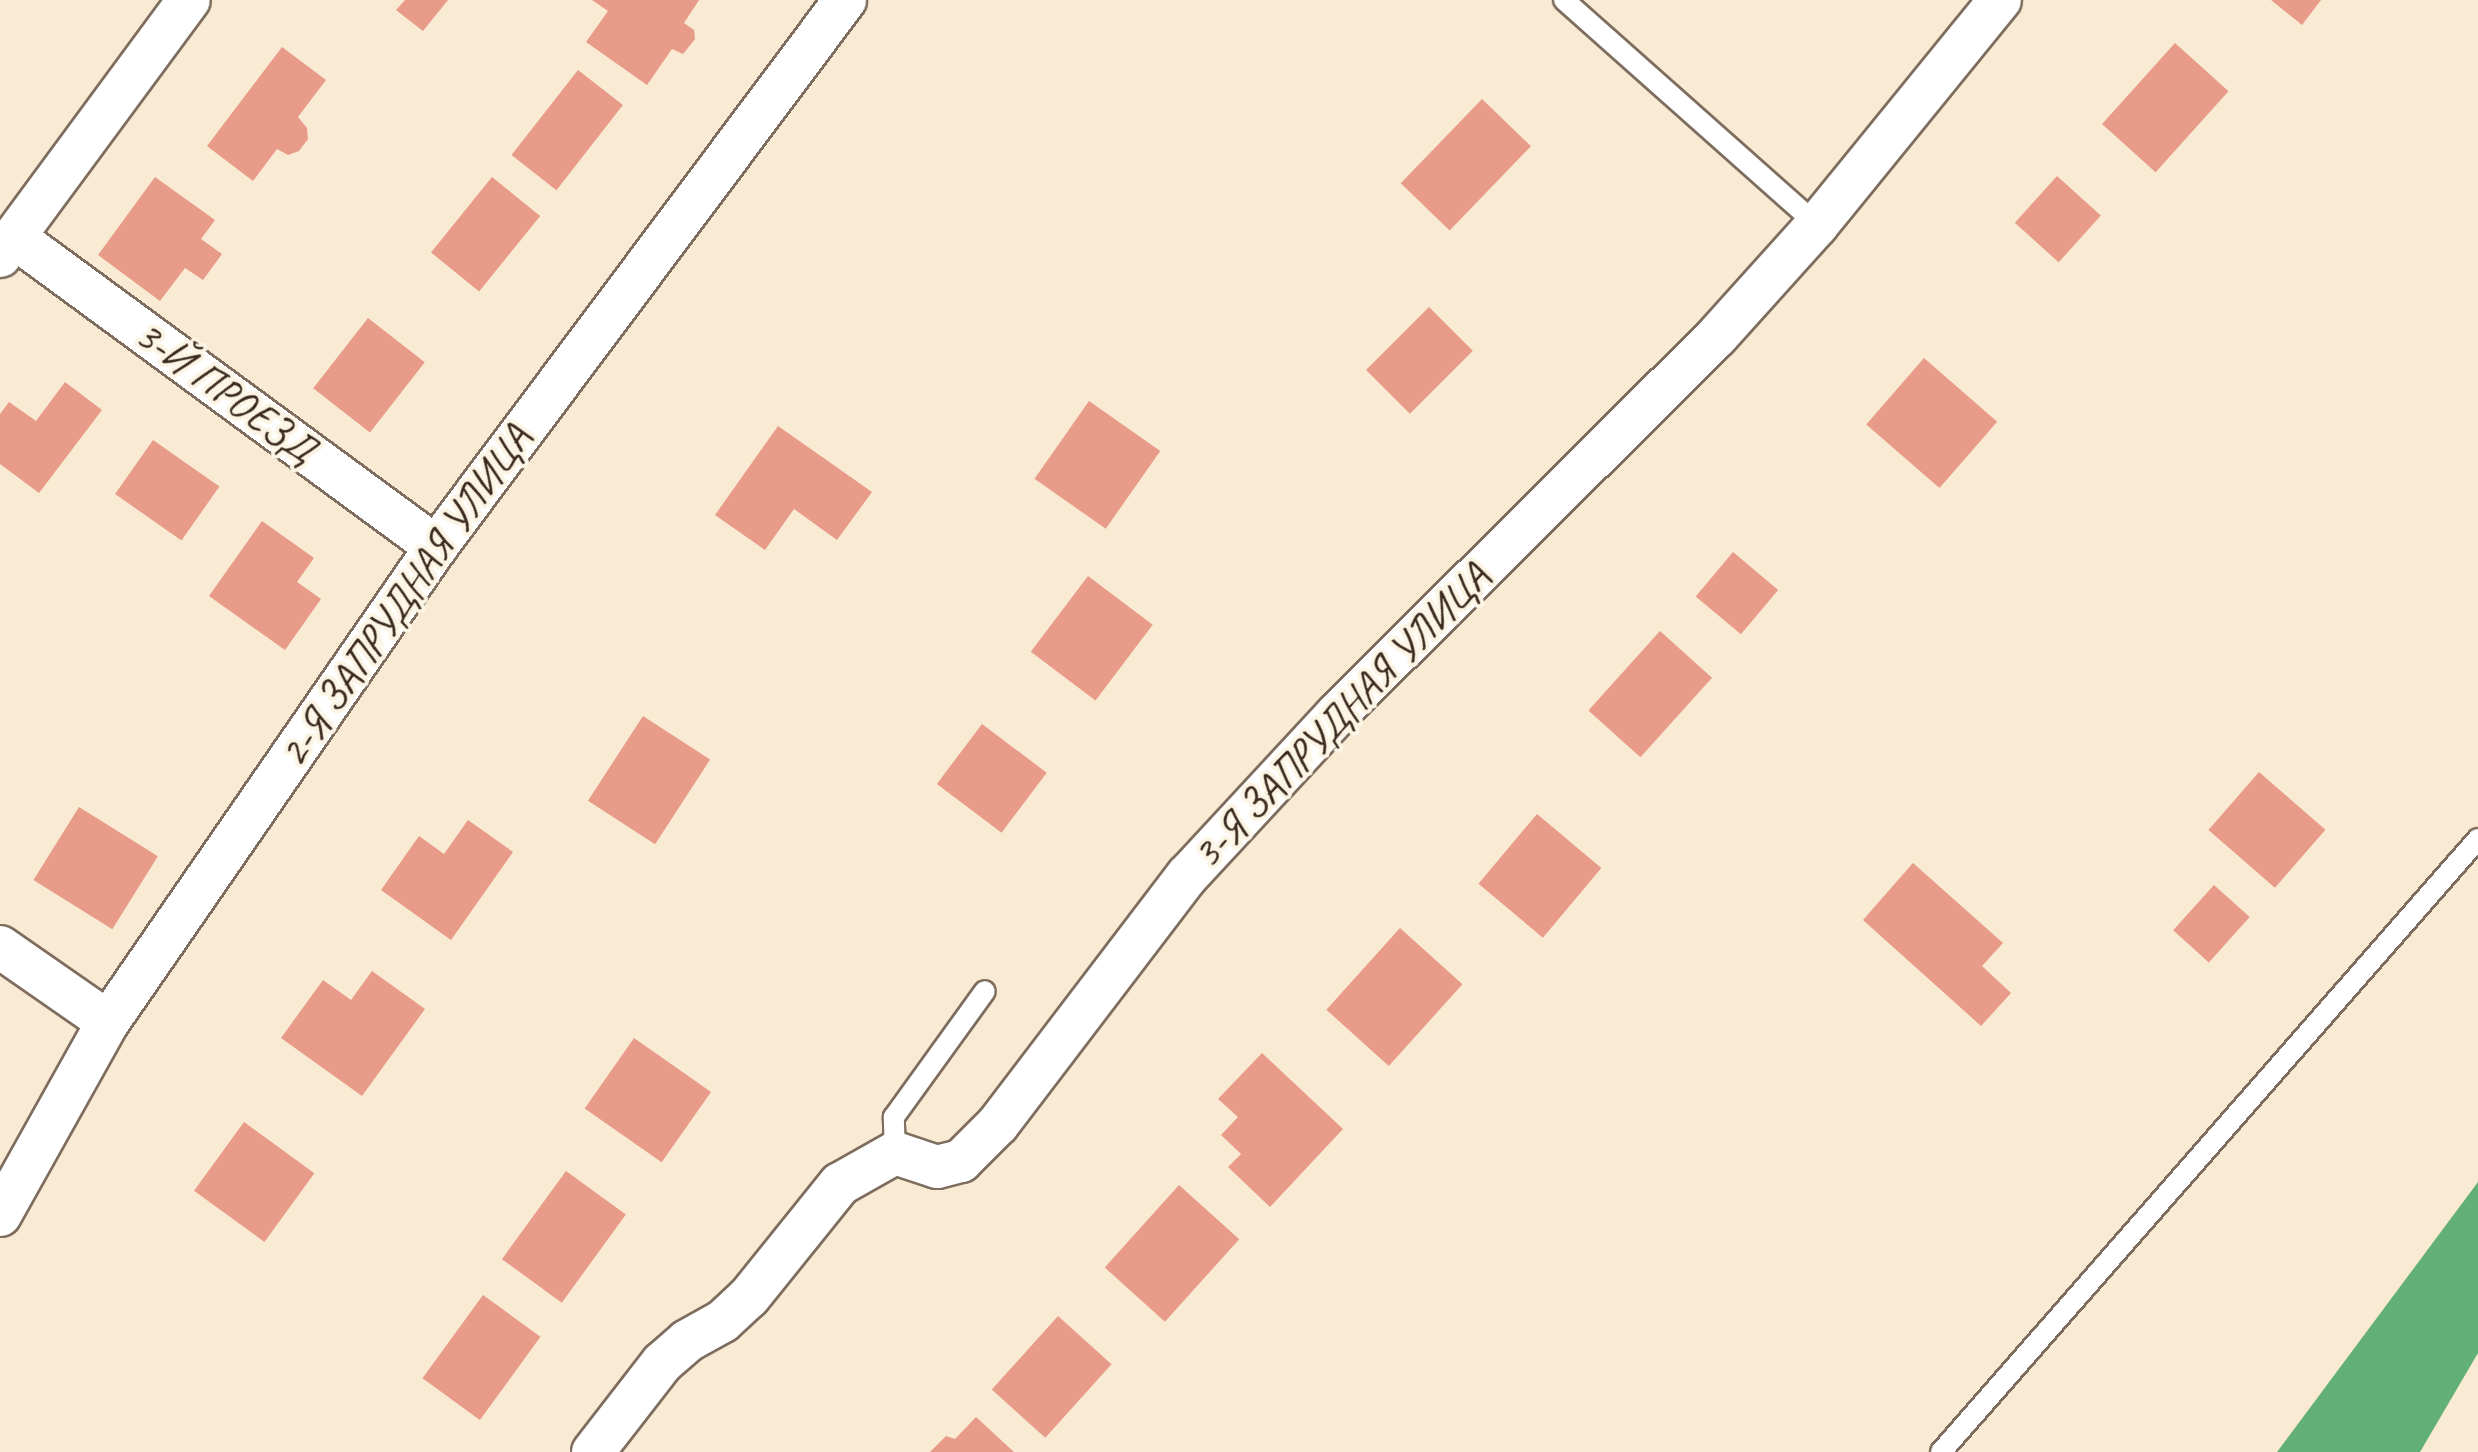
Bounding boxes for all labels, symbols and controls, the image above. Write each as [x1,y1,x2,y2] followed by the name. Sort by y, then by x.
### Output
[125,310,325,474] street label: 3-Й ПРОЕЗД
[268,416,542,776] street label: 2-Я ЗАПРУДНАЯ УЛИЦА
[1182,553,1500,879] street label: 3-Я ЗАПРУДНАЯ УЛИЦА

